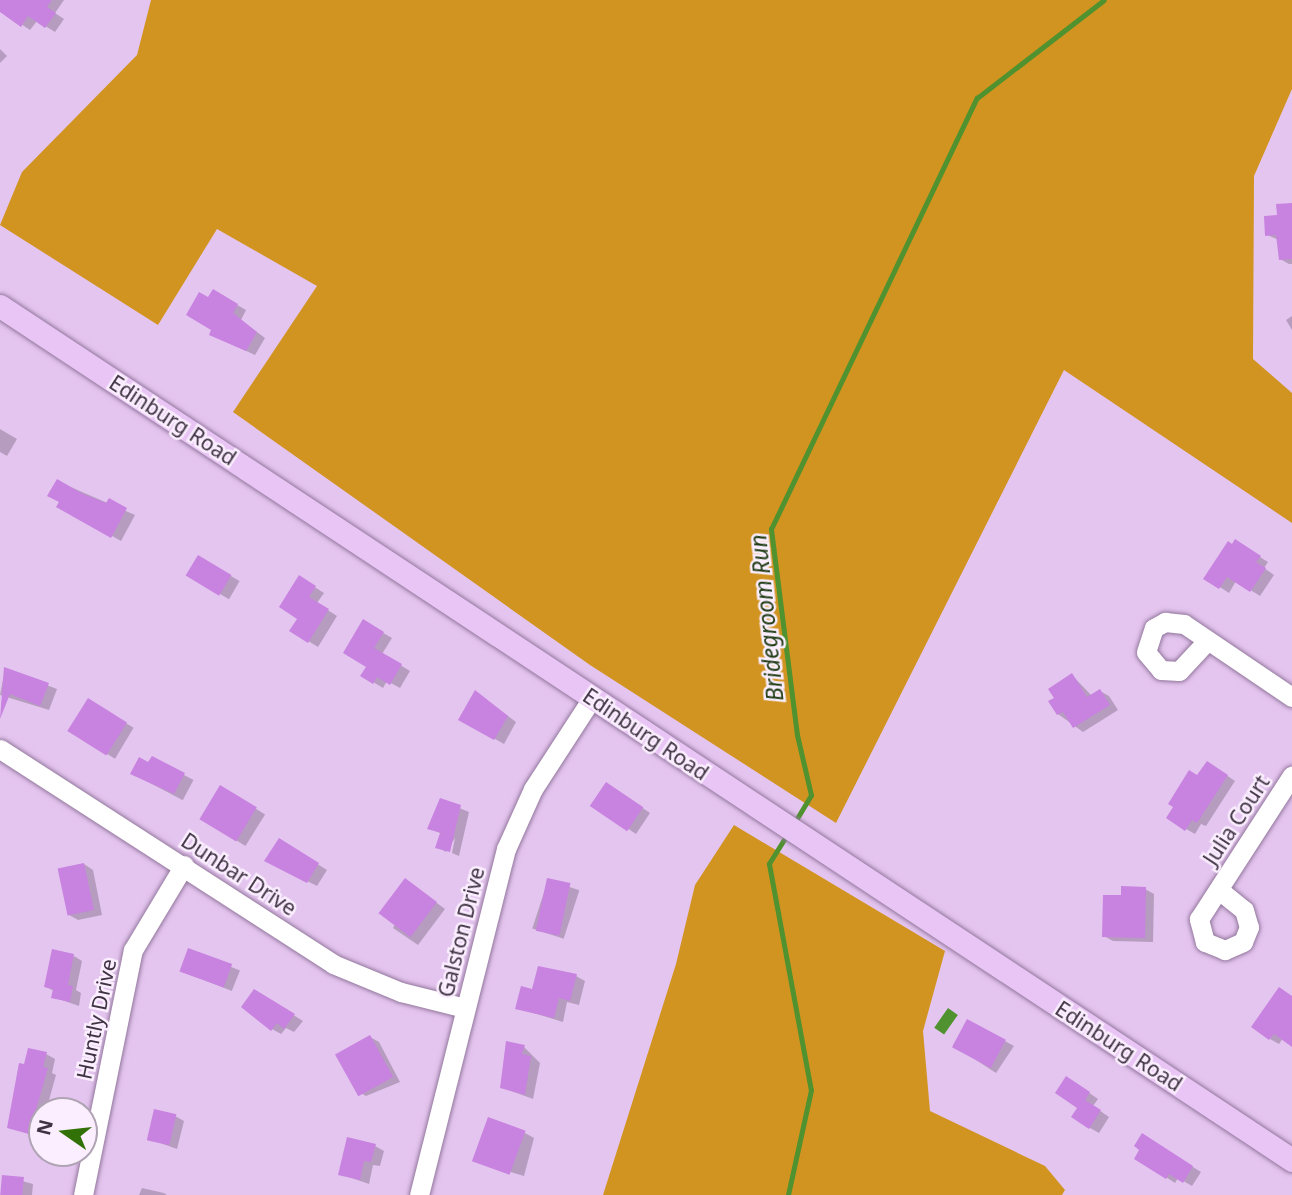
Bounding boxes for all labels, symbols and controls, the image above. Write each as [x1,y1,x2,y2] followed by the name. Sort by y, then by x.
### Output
[105,370,241,470] street label: Edinburg Road
[744,533,788,703] water label: Bridegroom Run
[578,683,714,785] street label: Edinburg Road
[1198,770,1274,870] street label: Julia Court
[177,827,301,921] street label: Dunbar Drive
[433,864,489,1000] street label: Galston Drive
[71,956,121,1082] street label: Huntly Drive
[1051,996,1187,1096] street label: Edinburg Road
[28,1097,98,1167] north arrow
[30,1117,59,1138] text: N

